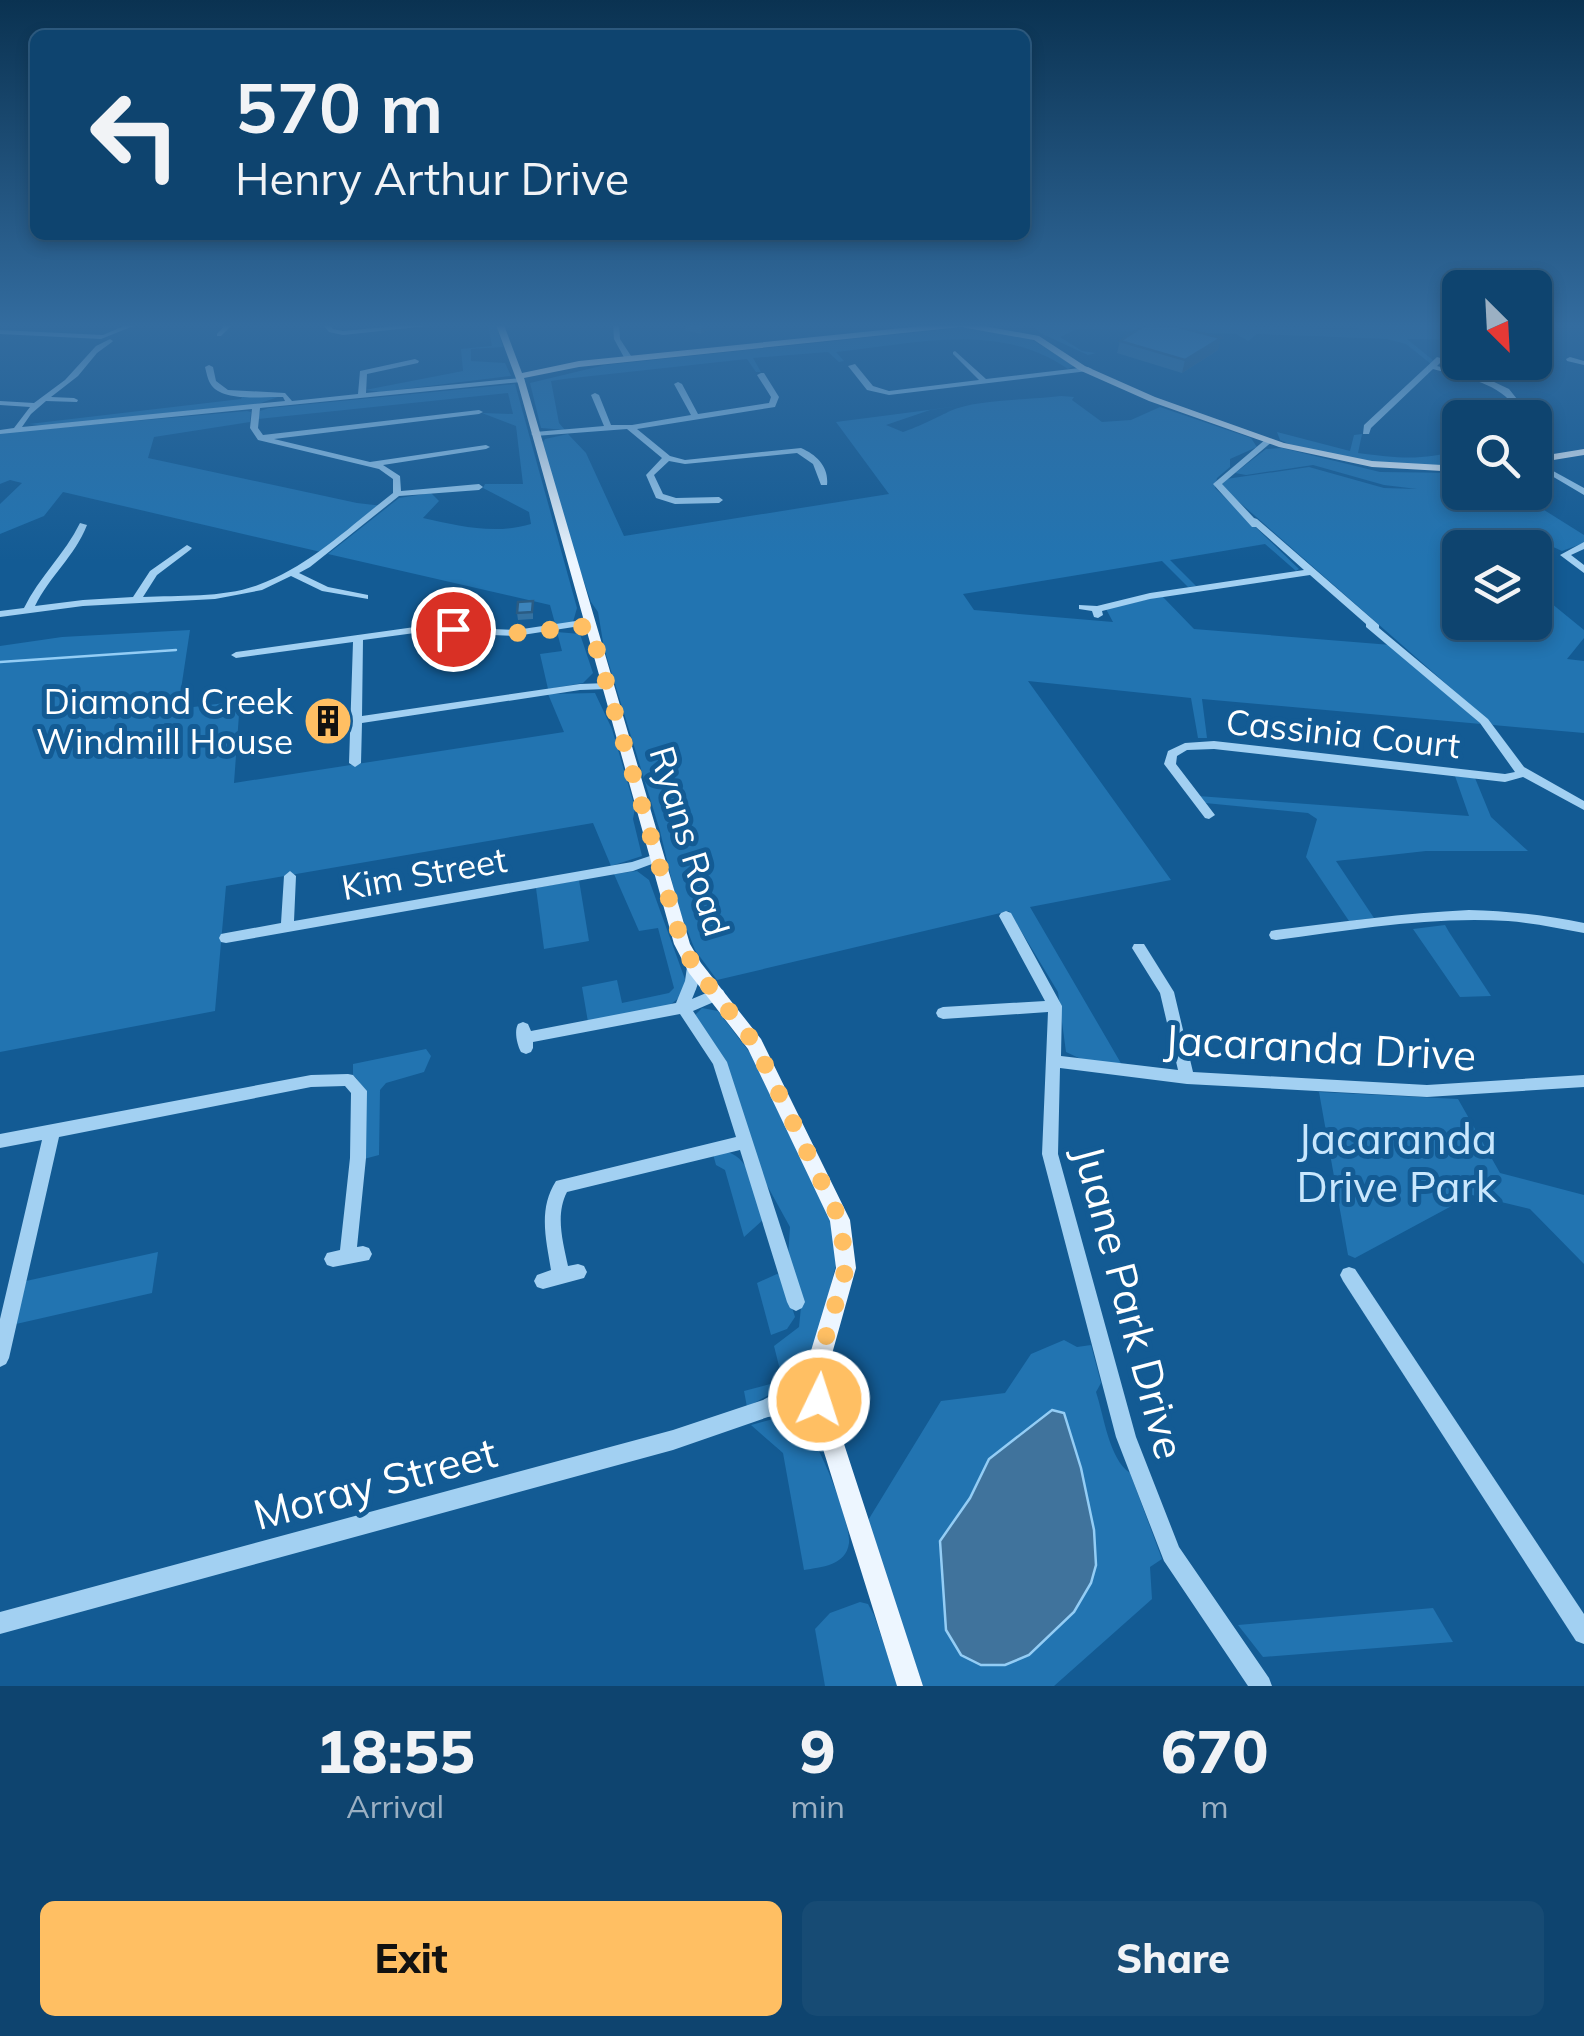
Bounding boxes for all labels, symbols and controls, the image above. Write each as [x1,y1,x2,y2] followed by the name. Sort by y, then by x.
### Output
[235,63,443,151] text: 570 m
[70,70,200,200] icon: left
[235,150,629,206] text: Henry Arthur Drive
[1442,270,1552,380] north arrow
[1442,270,1552,640] map controls
[1442,400,1552,510] button: search
[1442,530,1552,640] button: layers
[411,587,496,672] pin
[426,602,481,657] icon: arrive
[36,679,294,763] place label: Diamond Creek Windmill House
[302,695,354,747] building icon: Diamond Creek Windmill House
[1224,699,1462,767] street label: Cassinia Court
[640,741,740,941] street label: Ryans Road
[338,837,510,909] street label: Kim Street
[1163,1012,1477,1082] street label: Jacaranda Drive
[1297,1112,1498,1213] park label: Jacaranda Drive Park
[1063,1139,1197,1465] street label: Juane Park Drive
[767,1348,871,1452] position arrow
[248,1425,502,1541] street label: Moray Street
[315,1713,475,1788] text: 18:55
[800,1713,836,1788] text: 9
[1160,1713,1268,1788] text: 670
[346,1786,444,1826] text: Arrival
[791,1786,845,1826] text: min
[1200,1786,1229,1826] text: m
[40,1901,782,2016] button: Exit
[802,1901,1544,2016] button: Share

